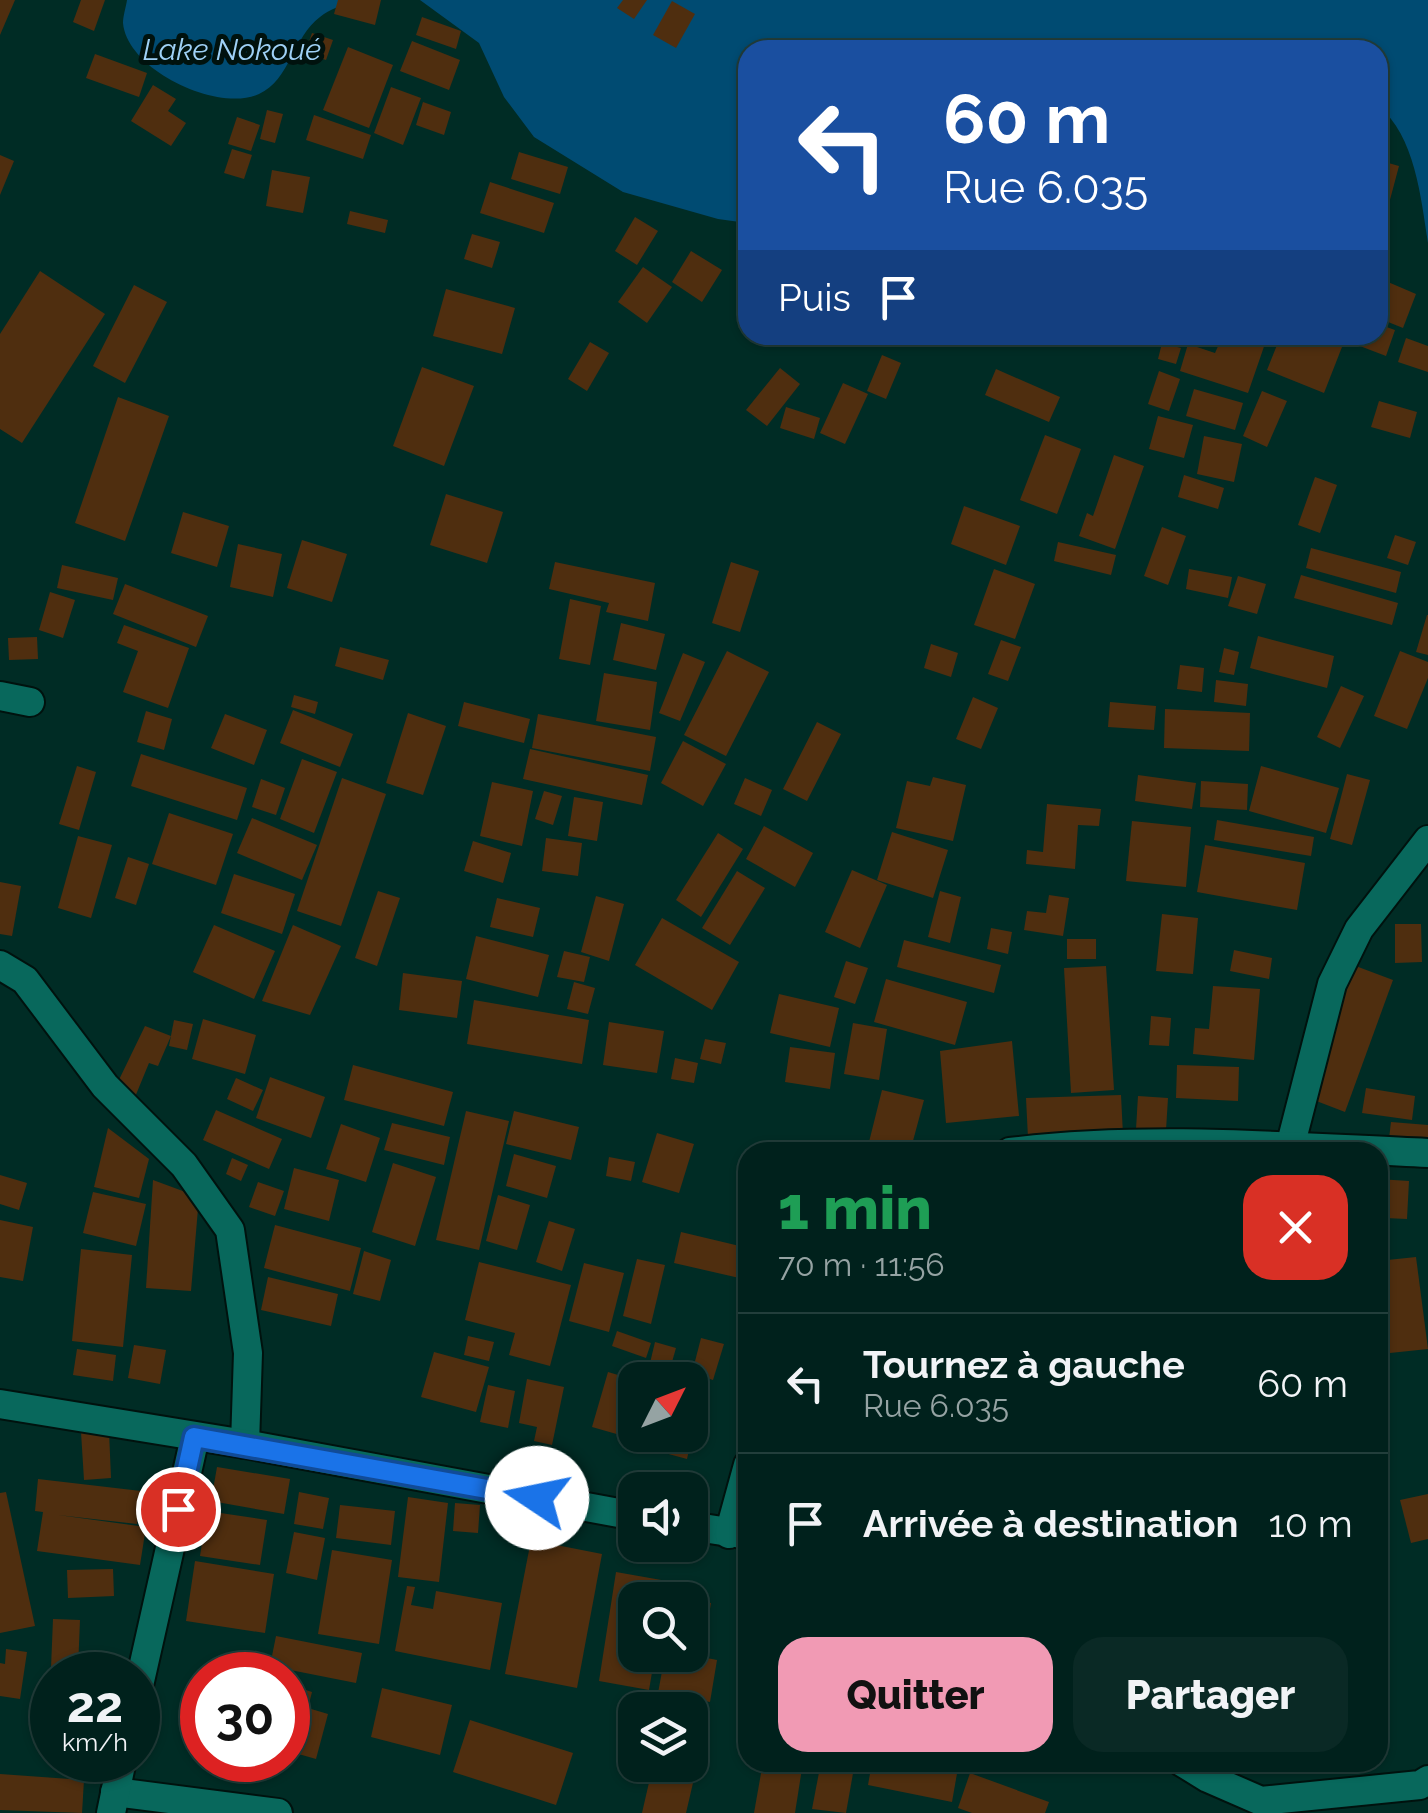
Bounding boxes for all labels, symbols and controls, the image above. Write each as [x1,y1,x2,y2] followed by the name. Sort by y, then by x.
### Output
[143,32,321,67] water label: Lake Nokoué
[943,77,1110,159] text: 60 m
[778,80,908,210] icon: left
[943,161,1148,214] text: Rue 6.035
[871,270,926,325] icon: arrive
[778,275,851,320] text: Puis
[778,1173,932,1243] text: 1 min
[1243,1175,1348,1280] button: close
[778,1246,945,1283] text: 70 m · 11:56
[863,1342,1185,1387] text: Tournez à gauche
[778,1356,833,1411] icon: left
[1257,1361,1348,1406] text: 60 m
[618,1362,708,1452] north arrow
[618,1362,708,1782] map controls
[863,1387,1009,1424] text: Rue 6.035
[485,1446,589,1550] position arrow
[136,1467,221,1552] pin
[618,1472,708,1562] button: sound
[151,1482,206,1537] icon: arrive
[778,1496,833,1551] icon: arrive
[863,1501,1239,1546] text: Arrivée à destination
[1269,1501,1353,1546] text: 10 m
[618,1582,708,1672] button: search
[778,1637,1053,1752] button: Quitter
[1073,1637,1348,1752] button: Partager
[180,1652,310,1782] speed limit sign: 30
[67,1675,123,1734] text: 22
[618,1692,708,1782] button: layers
[62,1727,128,1757] text: km/h

